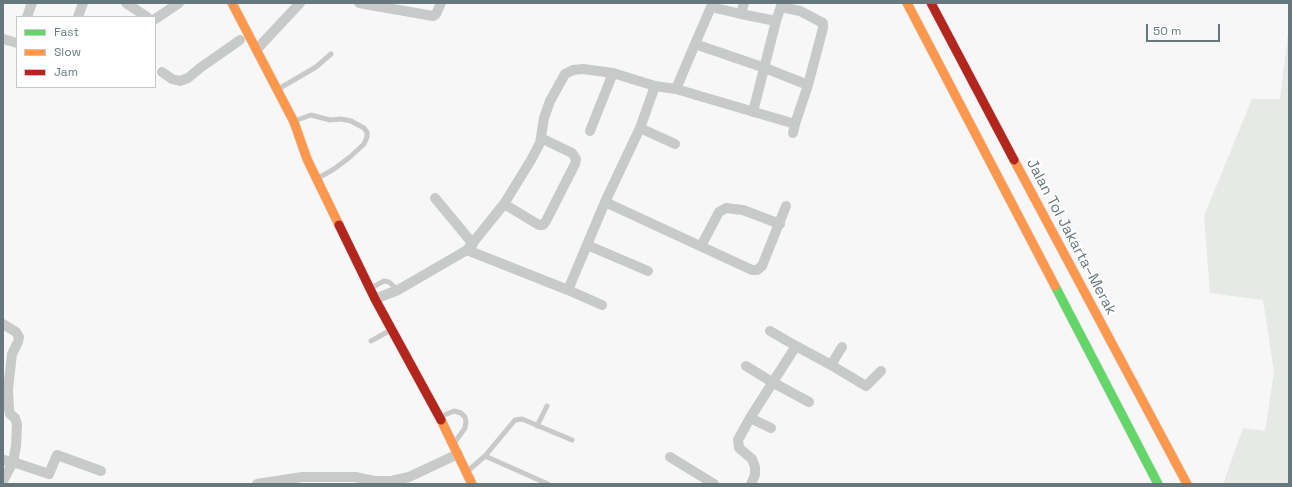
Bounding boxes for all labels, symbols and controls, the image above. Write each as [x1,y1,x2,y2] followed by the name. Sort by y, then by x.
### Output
[16,16,156,88] legend
[1148,16,1222,42] scale bar
[1153,23,1181,39] text: 50 m
[54,24,79,40] text: Fast
[54,44,81,60] text: Slow
[54,64,78,80] text: Jam
[1022,156,1120,318] street label: Jalan Tol Jakarta–Merak

